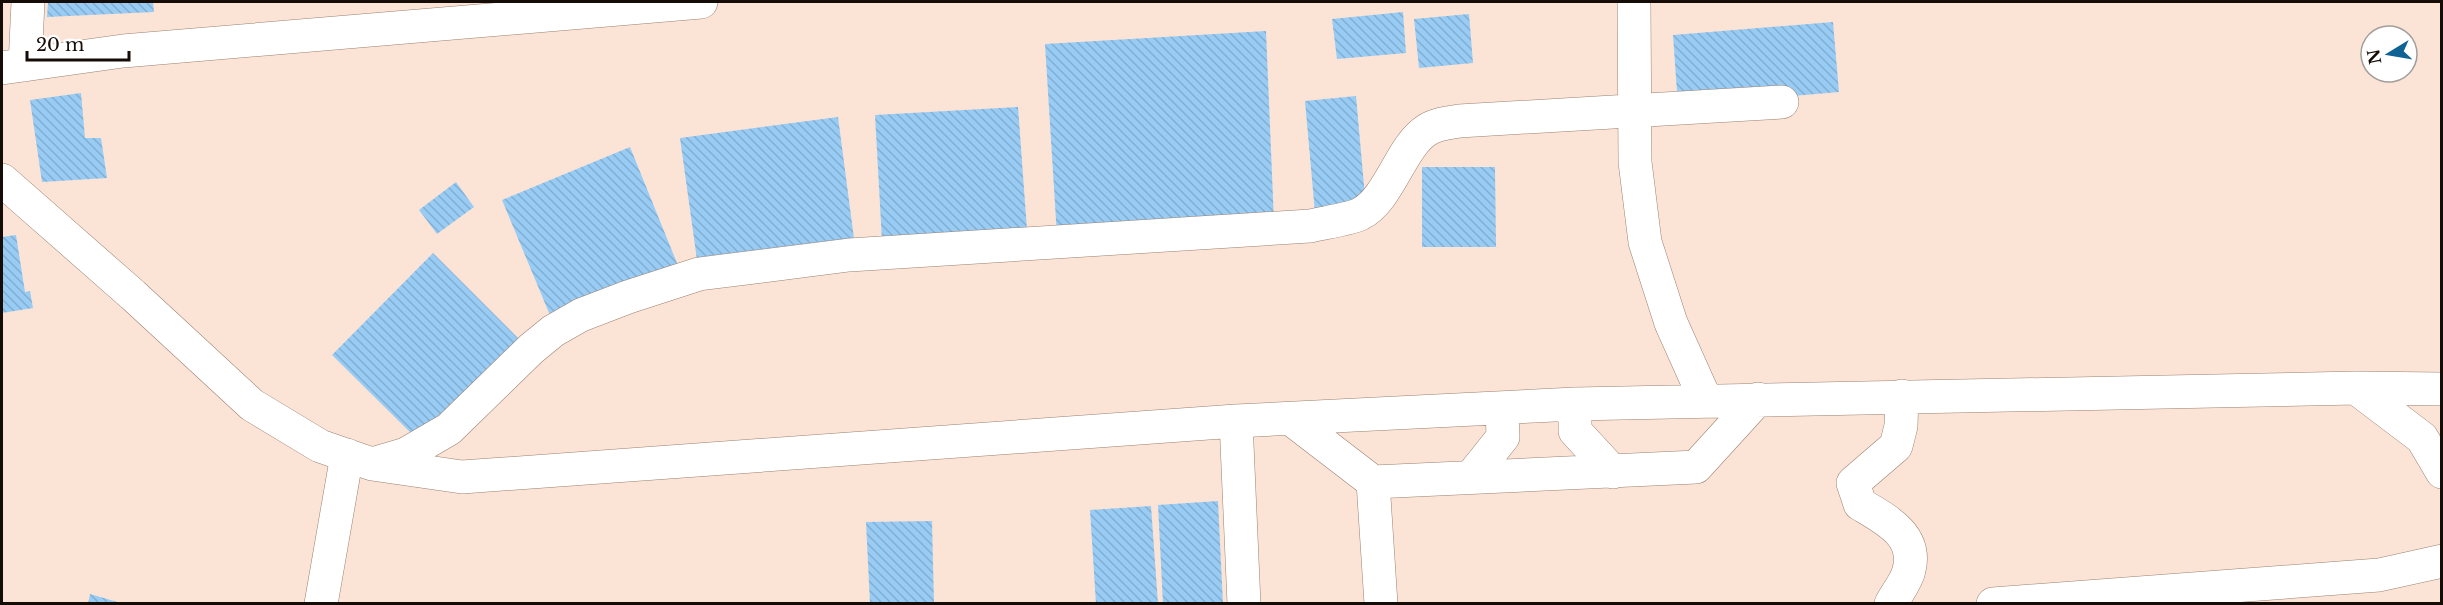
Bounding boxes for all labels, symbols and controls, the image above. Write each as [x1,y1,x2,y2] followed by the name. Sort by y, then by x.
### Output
[27,24,129,62] scale bar
[2359,24,2419,84] north arrow
[36,34,84,56] text: 20 m
[2363,48,2386,66] text: N

